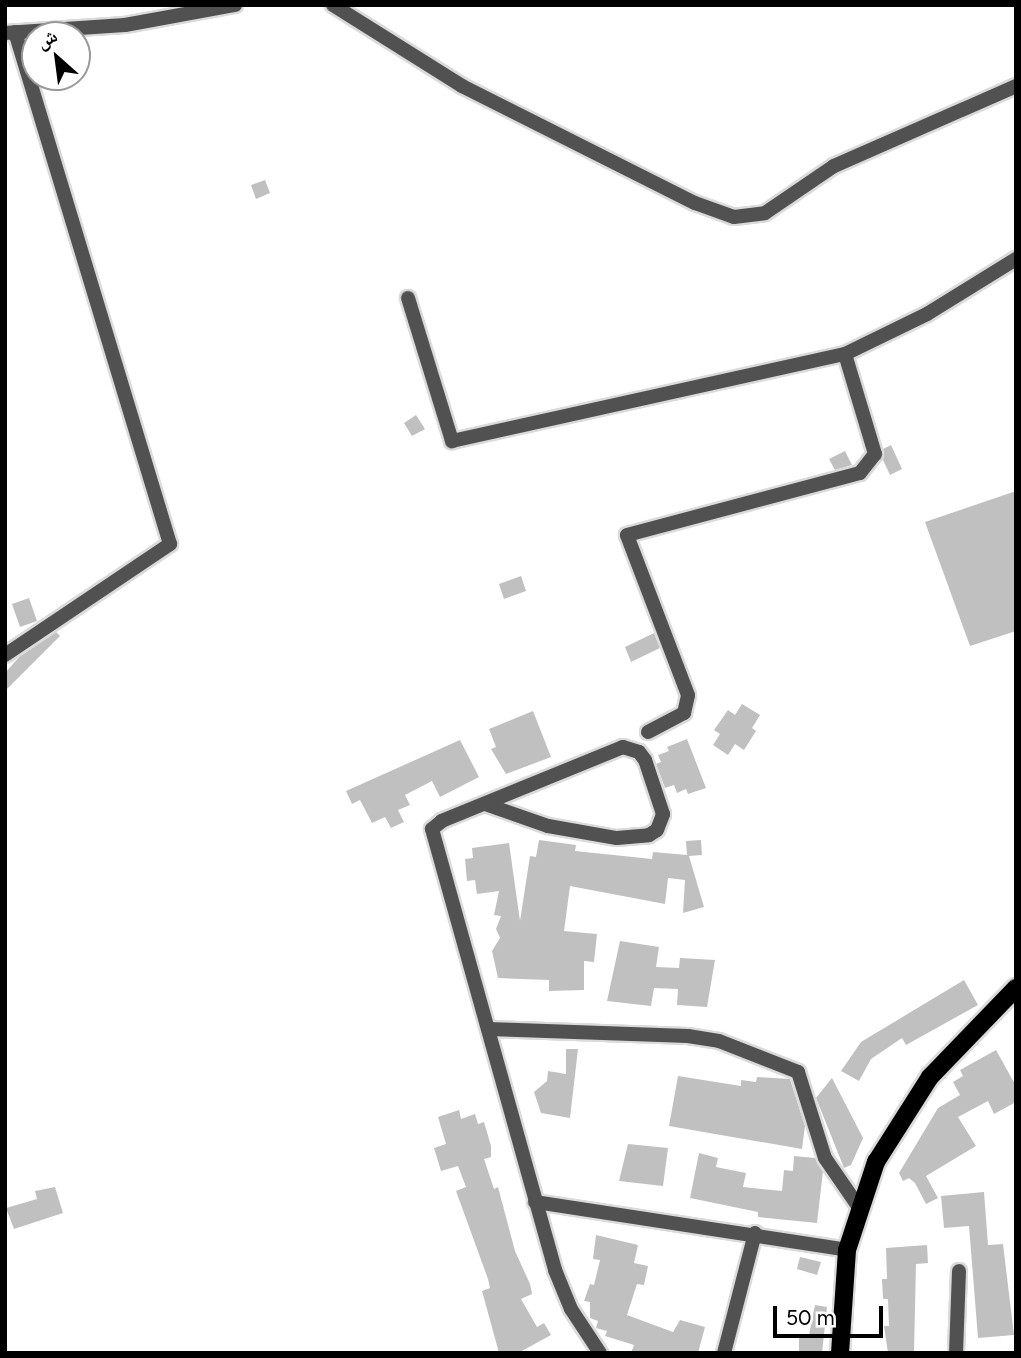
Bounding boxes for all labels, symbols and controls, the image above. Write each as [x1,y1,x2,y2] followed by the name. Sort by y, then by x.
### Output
[21,21,91,91] north arrow
[33,24,61,54] text: ش
[776,1292,886,1336] scale bar
[786,1305,835,1330] text: 50 m

